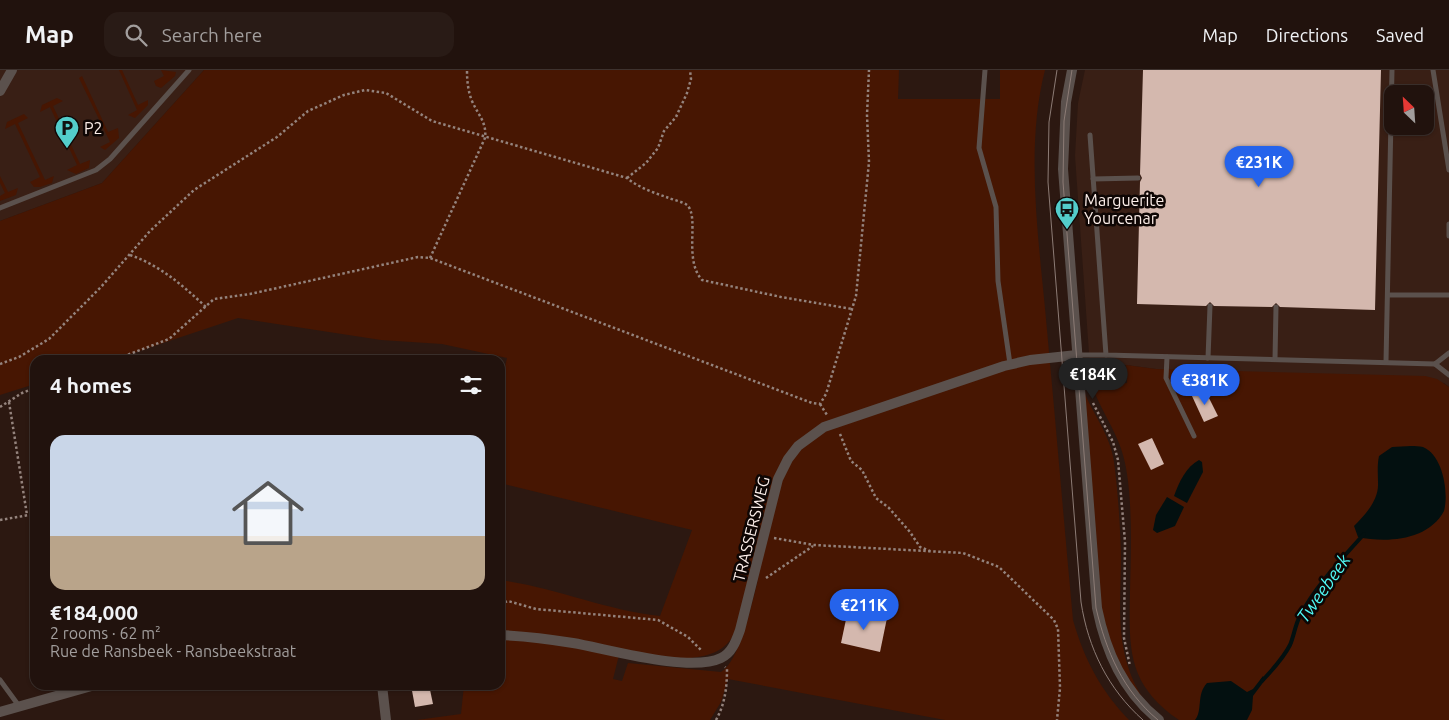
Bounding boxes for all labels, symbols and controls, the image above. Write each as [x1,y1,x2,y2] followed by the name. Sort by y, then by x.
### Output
[104,12,454,57] search box
[25,21,74,48] text: Map
[122,21,150,49] icon: search
[162,24,262,46] text: Search here
[1202,25,1238,45] text: Map
[1266,25,1348,45] text: Directions
[1376,25,1424,45] text: Saved
[1384,85,1434,135] north arrow
[1384,85,1434,135] map controls
[54,115,80,149] parking icon: P2
[84,119,103,137] place label: P2
[1224,146,1294,188] pin: €231K
[1236,153,1282,171] text: €231K
[1084,191,1164,227] place label: Marguerite Yourcenar
[1054,196,1080,230] bus stop icon: Marguerite Yourcenar
[1058,358,1128,400] pin: €184K
[1170,364,1240,406] pin: €381K
[1070,365,1116,383] text: €184K
[457,371,485,399] icon: filters
[1182,371,1228,389] text: €381K
[50,373,132,397] text: 4 homes
[223,468,313,558] icon: home
[729,474,773,584] street label: TRASSERSWEG
[1292,549,1354,626] water label: Tweebeek
[829,588,899,631] pin: €211K
[841,596,887,614] text: €211K
[50,600,138,624] text: €184,000
[50,624,161,642] text: 2 rooms · 62 m²
[50,642,296,660] text: Rue de Ransbeek - Ransbeekstraat

